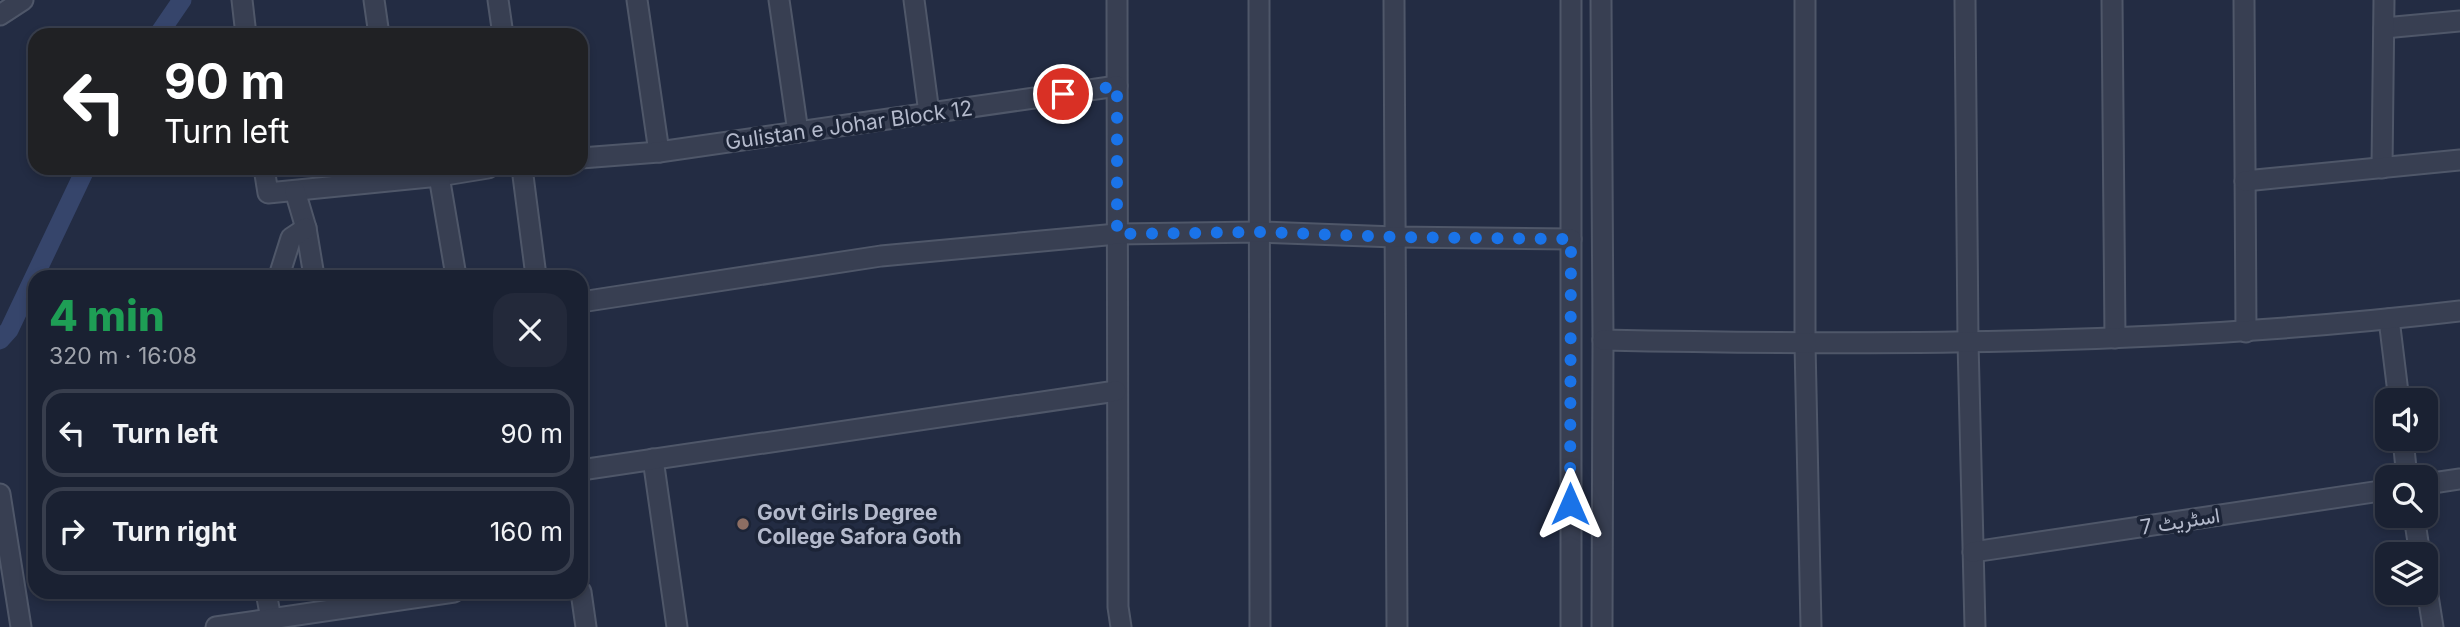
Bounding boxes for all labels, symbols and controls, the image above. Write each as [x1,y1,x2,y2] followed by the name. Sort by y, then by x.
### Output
[164,52,285,111] text: 90 m
[49,56,140,147] icon: left
[1033,64,1093,124] pin
[1044,75,1082,113] icon: arrive
[724,95,974,155] street label: Gulistan e Johar Block 12
[164,112,289,151] text: Turn left
[49,290,165,341] text: 4 min
[493,293,567,367] button: close
[49,342,197,370] text: 320 m · 16:08
[2375,388,2438,605] map controls
[2375,388,2438,451] button: sound
[53,414,91,452] icon: left
[112,418,218,449] text: Turn left
[500,418,563,449] text: 90 m
[2375,465,2438,528] button: search
[1533,467,1607,541] position arrow
[757,500,962,549] place label: Govt Girls Degree College Safora Goth
[2138,502,2222,541] street label: اسٹریٹ 7
[53,512,91,550] icon: right
[112,516,237,547] text: Turn right
[490,516,563,547] text: 160 m
[735,516,751,532] marker: Govt Girls Degree College Safora Goth
[2375,542,2438,605] button: layers

